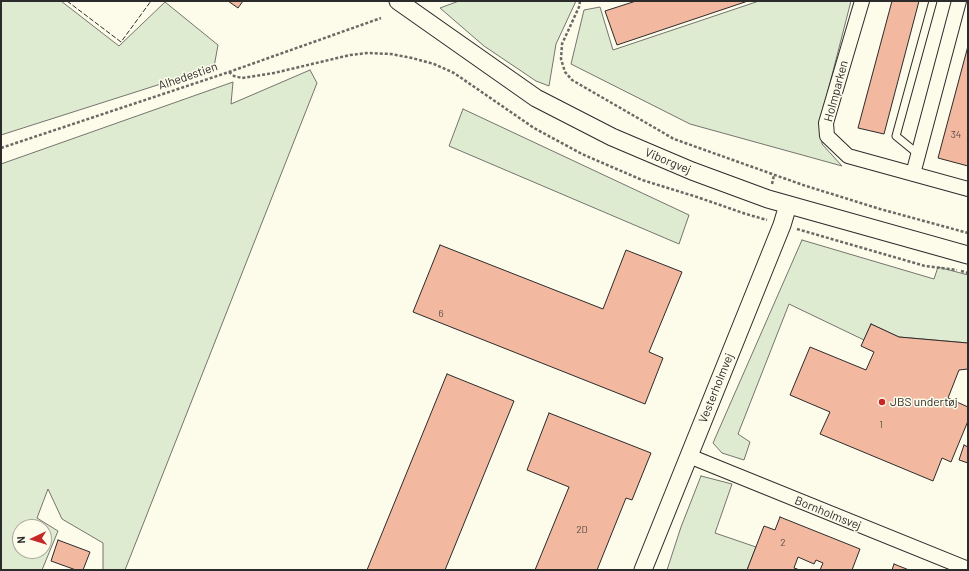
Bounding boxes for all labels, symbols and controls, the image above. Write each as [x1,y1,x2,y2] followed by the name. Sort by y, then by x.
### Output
[156,59,220,93] street label: Alhedestien
[821,59,851,123] street label: Holmparken
[951,129,961,141] house number: 34
[643,145,693,177] street label: Viborgvej
[438,308,444,320] house number: 6
[695,351,737,425] street label: Vesterholmvej
[890,395,958,409] place label: JBS undertøj
[877,397,887,407] marker: JBS undertøj
[879,419,883,431] house number: 1
[793,493,863,533] street label: Bornholmsvej
[12,519,52,559] north arrow
[576,524,588,536] house number: 2D
[14,536,27,544] text: N
[780,537,786,549] house number: 2

